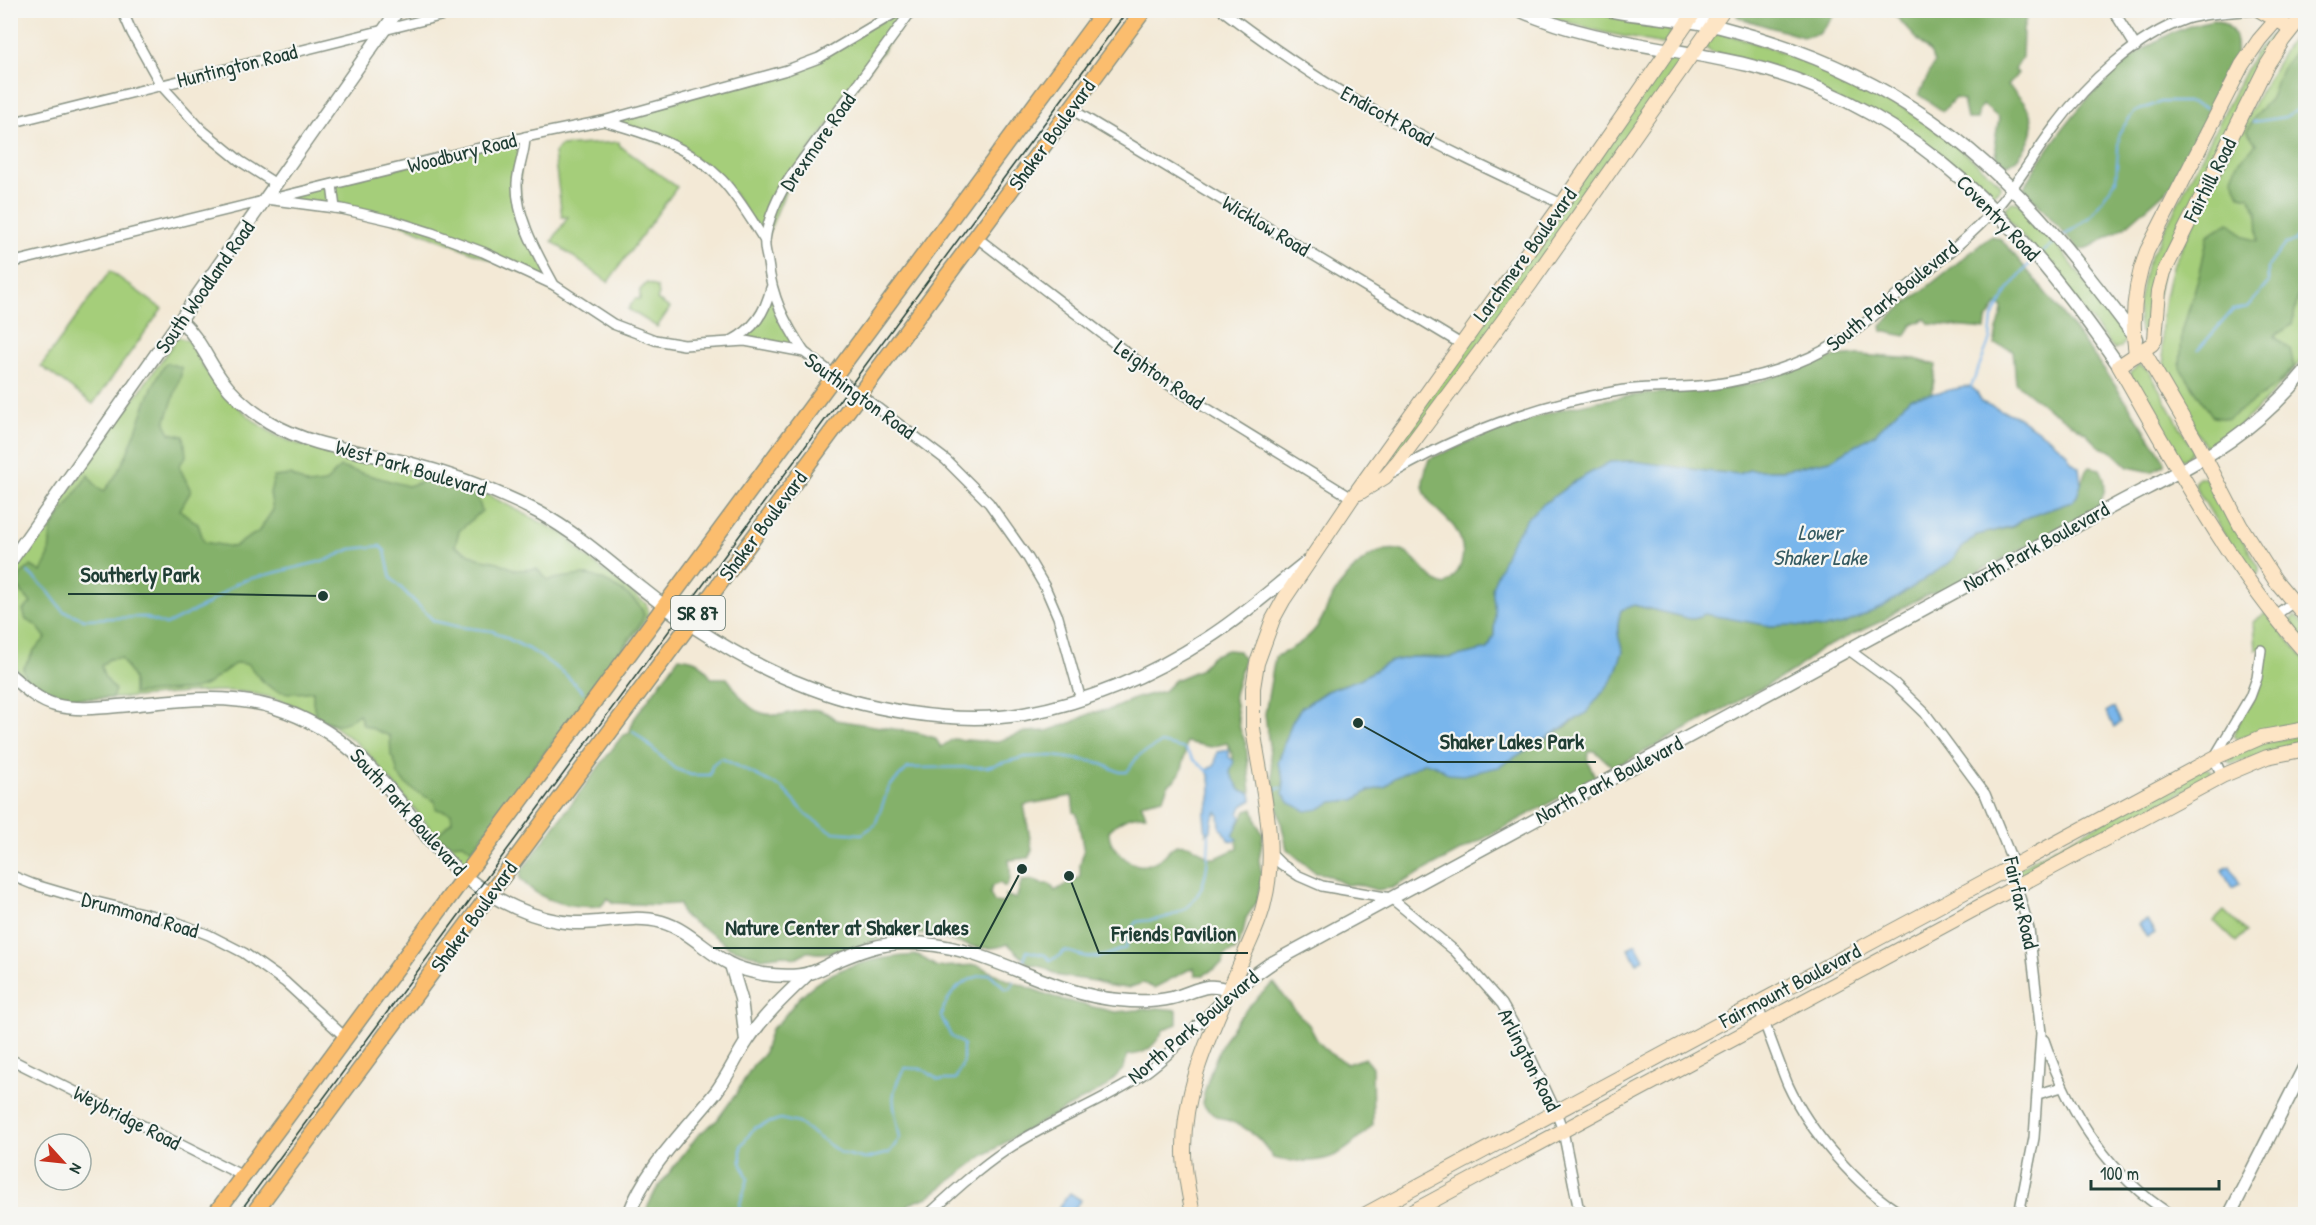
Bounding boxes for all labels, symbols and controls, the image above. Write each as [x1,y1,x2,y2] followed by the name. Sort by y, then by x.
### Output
[174,37,300,94] street label: Huntington Road
[1001,73,1102,196] street label: Shaker Boulevard
[1336,78,1439,153] street label: Endicott Road
[773,87,862,197] street label: Drexmore Road
[404,125,519,180] street label: Woodbury Road
[2176,133,2243,228] street label: Fairhill Road
[1950,168,2047,267] street label: Coventry Road
[1466,182,1583,328] street label: Larchmere Boulevard
[1217,188,1316,263] street label: Wicklow Road
[148,214,261,359] street label: South Woodland Road
[1820,233,1964,358] street label: South Park Boulevard
[1109,333,1210,416] street label: Leighton Road
[799,346,922,446] street label: Southington Road
[332,432,490,503] street label: West Park Boulevard
[712,465,814,587] street label: Shaker Boulevard
[1957,494,2114,599] street label: North Park Boulevard
[1773,517,1868,572] water label: Lower Shaker Lake
[68,554,211,594] callout: Southerly Park
[81,559,200,590] text: Southerly Park
[671,596,725,630] road number: SR 87
[1428,722,1596,762] callout: Shaker Lakes Park
[1440,726,1585,756] text: Shaker Lakes Park
[1530,729,1687,831] street label: North Park Boulevard
[343,742,473,881] street label: South Park Boulevard
[1997,853,2046,952] street label: Fairfax Road
[423,855,524,978] street label: Shaker Boulevard
[78,884,202,945] street label: Drummond Road
[713,908,980,948] callout: Nature Center at Shaker Lakes
[725,912,969,942] text: Nature Center at Shaker Lakes
[1099,913,1248,953] callout: Friends Pavilion
[1111,918,1237,948] text: Friends Pavilion
[1713,936,1865,1035] street label: Fairmount Boulevard
[1121,963,1264,1090] street label: North Park Boulevard
[1491,1003,1568,1116] street label: Arlington Road
[69,1078,186,1157] street label: Weybridge Road
[33,1132,93,1192] north arrow
[2091,1153,2218,1191] scale bar
[64,1160,88,1178] text: N
[2100,1161,2139,1186] text: 100 m

